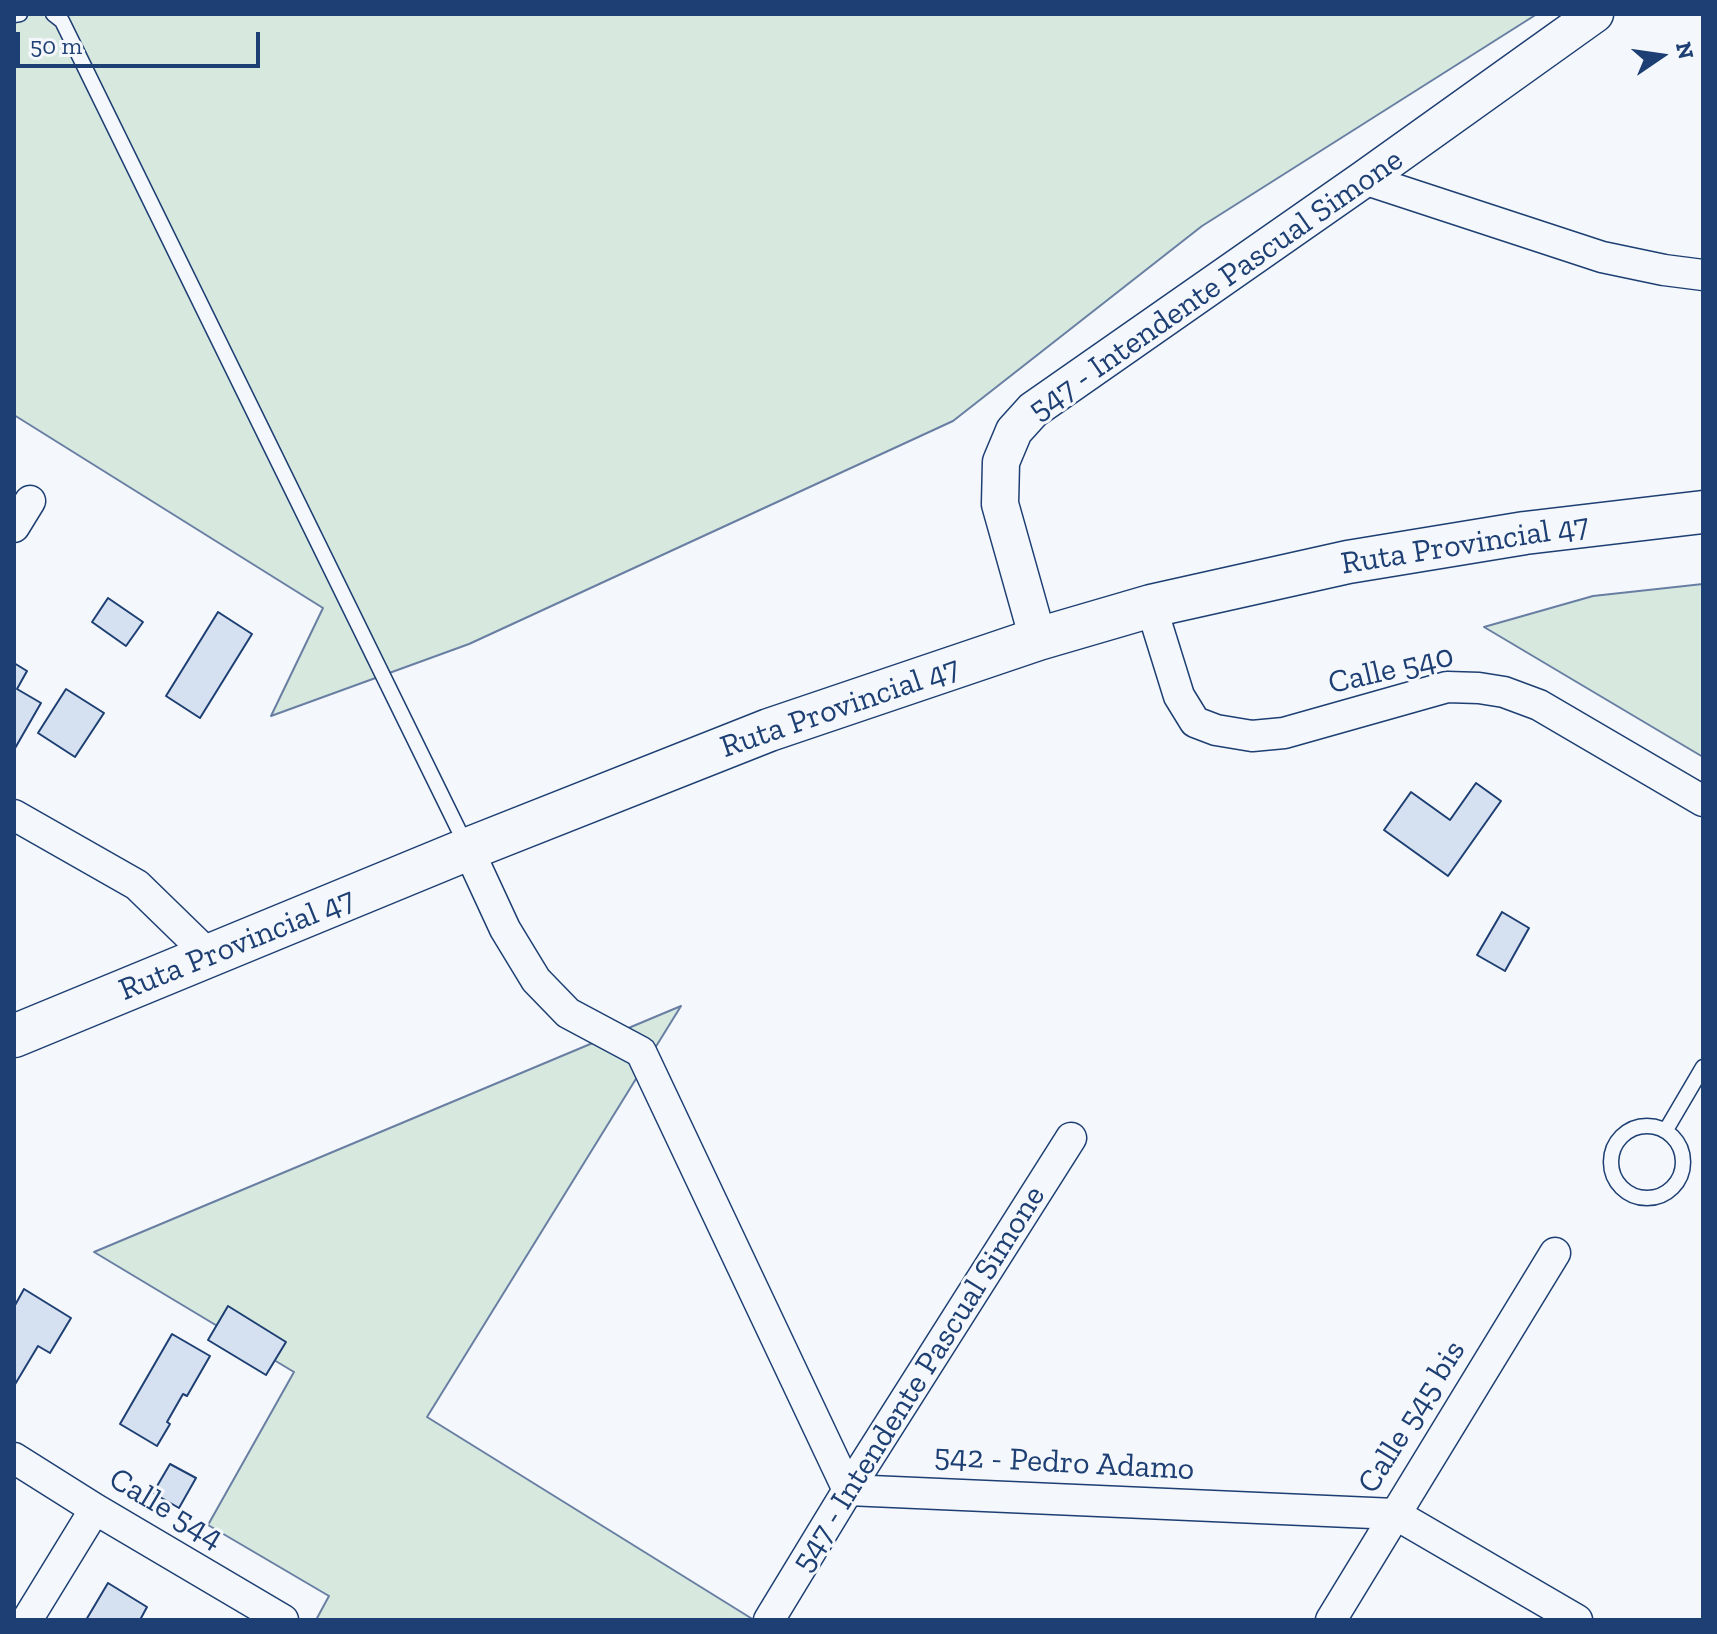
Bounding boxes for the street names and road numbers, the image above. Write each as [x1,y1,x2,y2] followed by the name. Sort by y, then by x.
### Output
[1022,141,1410,429] street label: 547 - Intendente Pascual Simone
[1338,506,1592,584] street label: Ruta Provincial 47
[1325,637,1457,703] street label: Calle 540
[715,649,965,767] street label: Ruta Provincial 47
[114,880,360,1010] street label: Ruta Provincial 47
[784,1179,1054,1579] street label: 547 - Intendente Pascual Simone
[1350,1334,1474,1500] street label: Calle 545 bis
[933,1437,1195,1489] street label: 542 - Pedro Adamo
[102,1460,230,1558] street label: Calle 544

